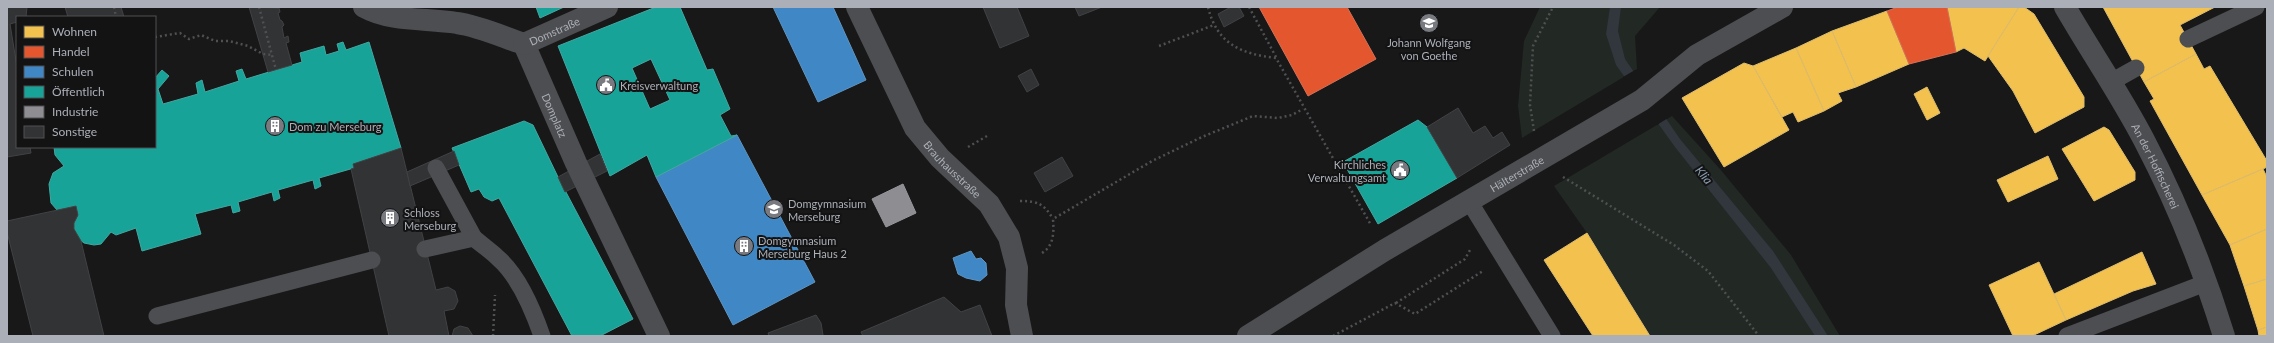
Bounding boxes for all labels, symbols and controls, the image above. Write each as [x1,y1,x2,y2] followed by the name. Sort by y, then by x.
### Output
[1418,12,1440,34] school or university icon: Johann Wolfgang von Goethe
[527,14,582,47] street label: Domstraße
[16,16,156,148] legend
[52,24,97,39] text: Wohnen
[1387,36,1471,62] place label: Johann Wolfgang von Goethe
[52,44,90,59] text: Handel
[52,64,93,79] text: Schulen
[595,74,617,96] public building icon: Kreisverwaltung
[620,79,698,92] place label: Kreisverwaltung
[52,84,105,99] text: Öffentlich
[540,91,570,139] street label: Domplatz
[52,104,98,119] text: Industrie
[264,115,286,137] building icon: Dom zu Merseburg
[289,120,382,133] place label: Dom zu Merseburg
[2130,121,2183,211] street label: An der Hoffischerei
[52,124,97,139] text: Sonstige
[922,138,984,200] street label: Brauhausstraße
[1487,152,1546,194] street label: Hälterstraße
[1308,158,1386,184] place label: Kirchliches Verwaltungsamt
[1389,159,1411,181] public building icon: Kirchliches Verwaltungsamt
[1692,163,1716,187] water label: Klia
[788,197,866,223] place label: Domgymnasium Merseburg
[763,198,785,220] school or university icon: Domgymnasium Merseburg
[404,206,457,232] place label: Schloss Merseburg
[379,207,401,229] building icon: Schloss Merseburg
[758,234,847,260] place label: Domgymnasium Merseburg Haus 2
[733,235,755,257] building icon: Domgymnasium Merseburg Haus 2

